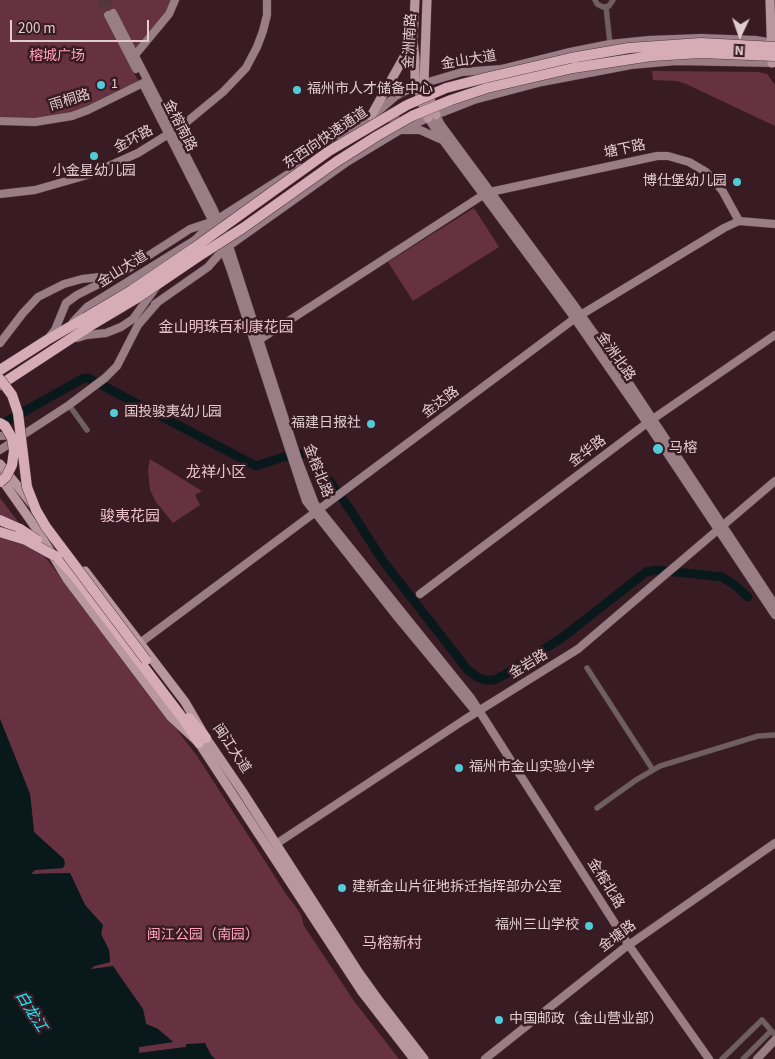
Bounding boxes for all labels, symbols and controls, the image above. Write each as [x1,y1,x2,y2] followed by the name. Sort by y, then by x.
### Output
[12,10,151,42] scale bar
[715,10,765,60] north arrow
[401,13,421,69] street label: 金洲南路
[18,18,56,39] text: 200 m
[734,40,744,60] text: N
[440,48,498,74] street label: 金山大道
[29,49,85,65] park label: 榕城广场
[111,77,118,93] place label: 1
[95,79,107,91] marker: 1
[307,82,433,98] place label: 福州市人才储备中心
[291,84,303,96] marker: 福州市人才储备中心
[47,87,93,115] street label: 雨桐路
[159,97,199,155] street label: 金榕南路
[281,105,371,173] street label: 东西向快速通道
[112,123,156,157] street label: 金环路
[603,137,647,163] street label: 塘下路
[88,150,100,162] marker: 小金星幼儿园
[52,164,136,180] place label: 小金星幼儿园
[643,174,727,190] place label: 博仕堡幼儿园
[731,176,743,188] marker: 博仕堡幼儿园
[95,248,151,292] street label: 金山大道
[159,320,293,338] district label: 金山明珠百利康花园
[592,329,638,385] street label: 金洲北路
[419,384,463,422] street label: 金达路
[124,405,222,421] place label: 国投骏夷幼儿园
[108,407,120,419] marker: 国投骏夷幼儿园
[291,416,361,432] place label: 福建日报社
[365,418,377,430] marker: 福建日报社
[566,433,610,471] street label: 金华路
[669,441,697,457] place label: 马榕
[299,442,335,500] street label: 金榕北路
[651,442,665,456] marker: 马榕
[186,465,246,483] district label: 龙祥小区
[100,509,160,527] district label: 骏夷花园
[507,647,551,683] street label: 金岩路
[208,721,254,777] street label: 闽江大道
[469,760,595,776] place label: 福州市金山实验小学
[453,762,465,774] marker: 福州市金山实验小学
[583,856,627,912] street label: 金榕北路
[352,880,562,896] place label: 建新金山片征地拆迁指挥部办公室
[336,882,348,894] marker: 建新金山片征地拆迁指挥部办公室
[495,918,579,934] place label: 福州三山学校
[596,918,640,956] street label: 金塘路
[583,920,595,932] marker: 福州三山学校
[147,928,259,944] park label: 闽江公园（南园）
[362,936,422,954] district label: 马榕新村
[10,988,50,1036] water label: 白龙江
[509,1012,663,1028] place label: 中国邮政（金山营业部）
[493,1014,505,1026] marker: 中国邮政（金山营业部）

